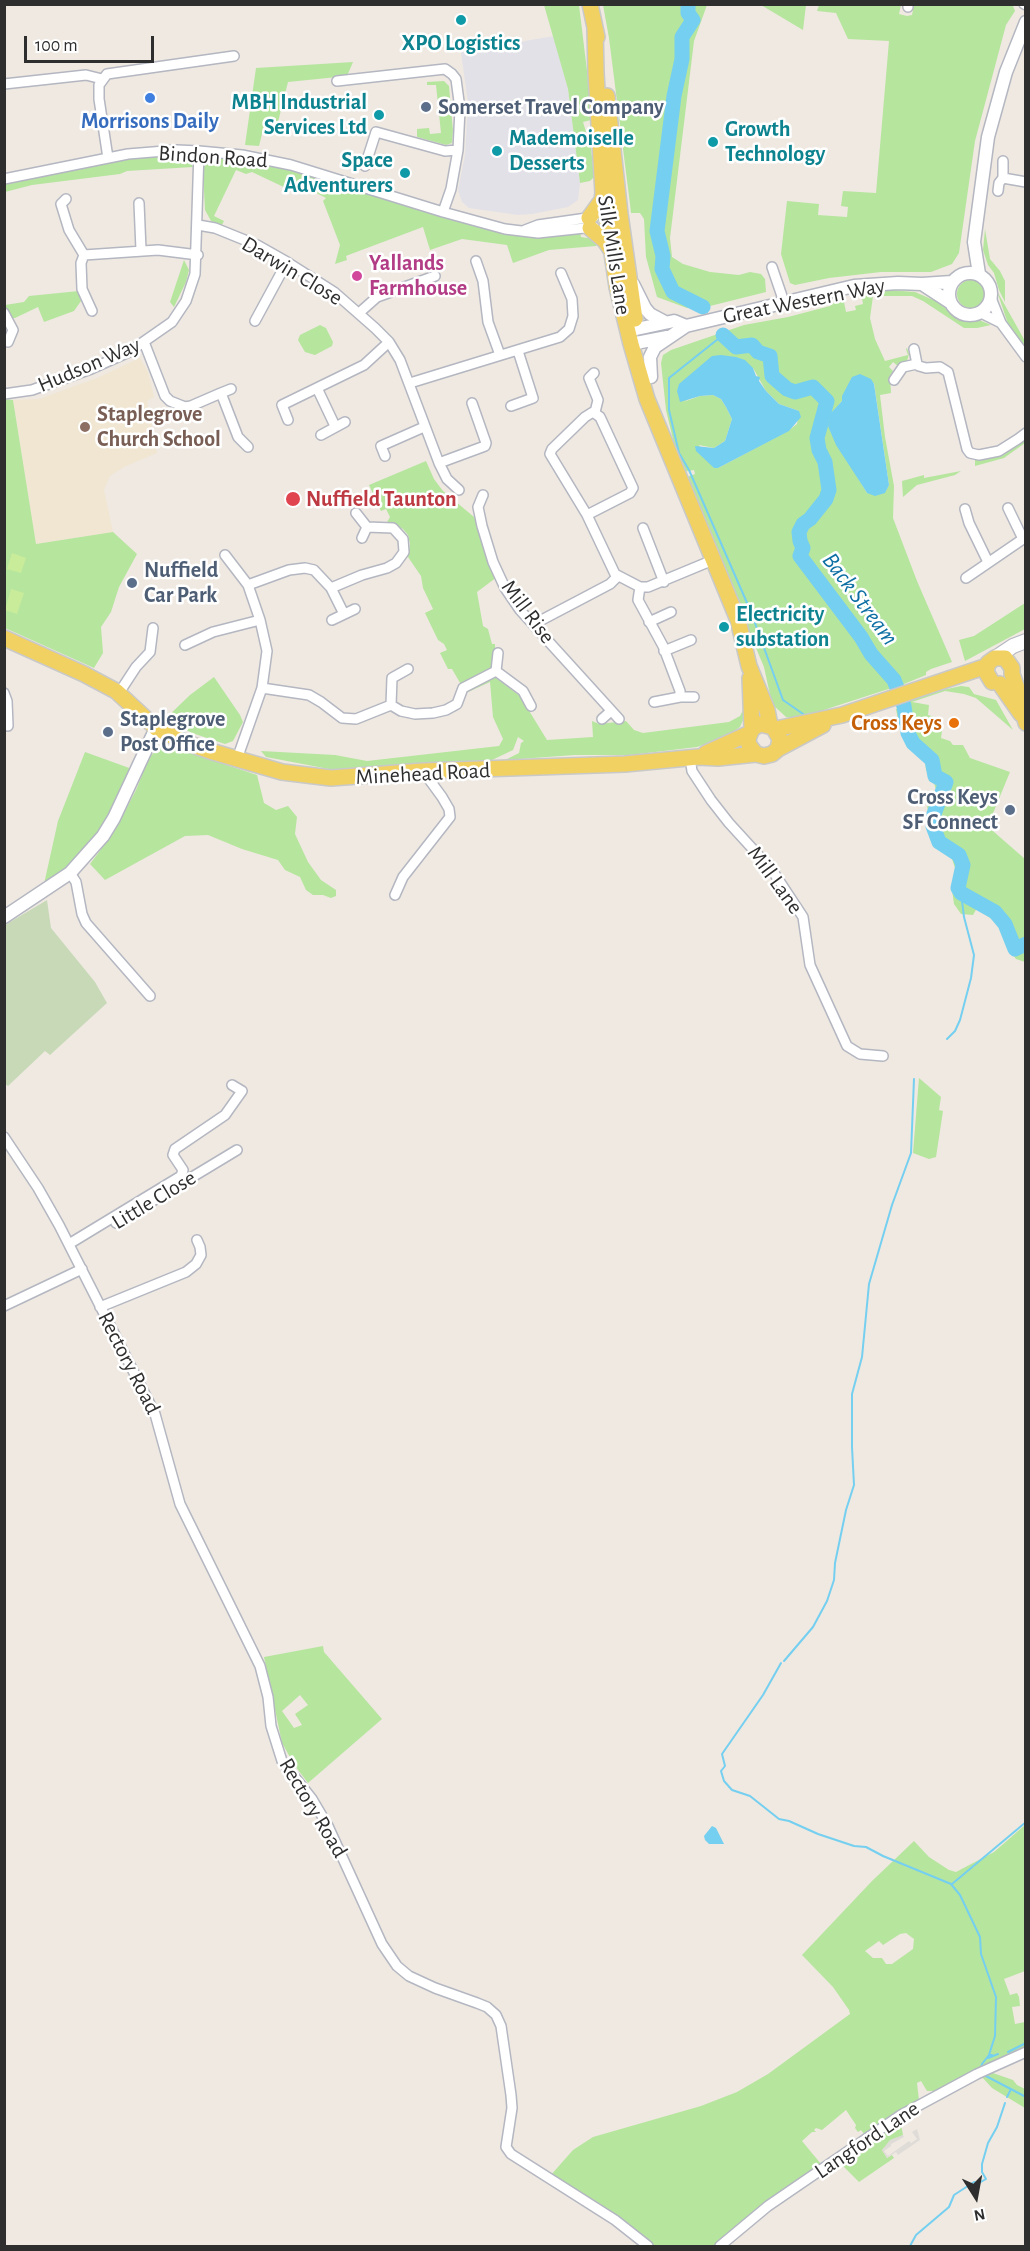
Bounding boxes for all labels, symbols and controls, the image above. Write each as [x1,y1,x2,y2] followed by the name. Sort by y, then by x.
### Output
[454,13,468,27] marker: XPO Logistics
[27,24,158,62] scale bar
[402,30,520,56] place label: XPO Logistics
[35,37,78,55] text: 100 m
[231,89,367,140] place label: MBH Industrial Services Ltd
[143,91,157,105] marker: Morrisons Daily
[438,94,664,120] place label: Somerset Travel Company
[419,100,433,114] marker: Somerset Travel Company
[81,108,219,134] place label: Morrisons Daily
[372,108,386,122] marker: MBH Industrial Services Ltd
[725,116,825,168] place label: Growth Technology
[509,125,634,176] place label: Mademoiselle Desserts
[706,135,720,149] marker: Growth Technology
[158,140,268,174] street label: Bindon Road
[490,144,504,158] marker: Mademoiselle Desserts
[284,147,393,198] place label: Space Adventurers
[398,166,412,180] marker: Space Adventurers
[592,193,636,317] street label: Silk Mills Lane
[237,231,347,311] street label: Darwin Close
[369,250,467,302] place label: Yallands Farmhouse
[350,269,364,283] marker: Yallands Farmhouse
[721,272,887,330] street label: Great Western Way
[34,332,144,398] street label: Hudson Way
[97,401,221,452] place label: Staplegrove Church School
[78,420,92,434] marker: Staplegrove Church School
[306,486,457,512] place label: Nuffield Taunton
[284,490,302,508] marker: Nuffield Taunton
[816,547,904,651] water label: Back Stream
[144,557,218,608] place label: Nuffield Car Park
[495,575,561,649] street label: Mill Rise
[125,576,139,590] marker: Nuffield Car Park
[736,601,829,652] place label: Electricity substation
[717,620,731,634] marker: Electricity substation
[120,706,225,758] place label: Staplegrove Post Office
[851,710,942,736] place label: Cross Keys
[947,716,961,730] marker: Cross Keys
[101,725,115,739] marker: Staplegrove Post Office
[355,757,491,791] street label: Minehead Road
[902,784,998,836] place label: Cross Keys SF Connect
[1003,803,1017,817] marker: Cross Keys SF Connect
[741,841,809,919] street label: Mill Lane
[107,1165,201,1235] street label: Little Close
[92,1307,166,1419] street label: Rectory Road
[273,1753,353,1863] street label: Rectory Road
[810,2095,924,2185] street label: Langford Lane
[946,2167,1006,2227] north arrow
[972,2206,986,2224] text: N

